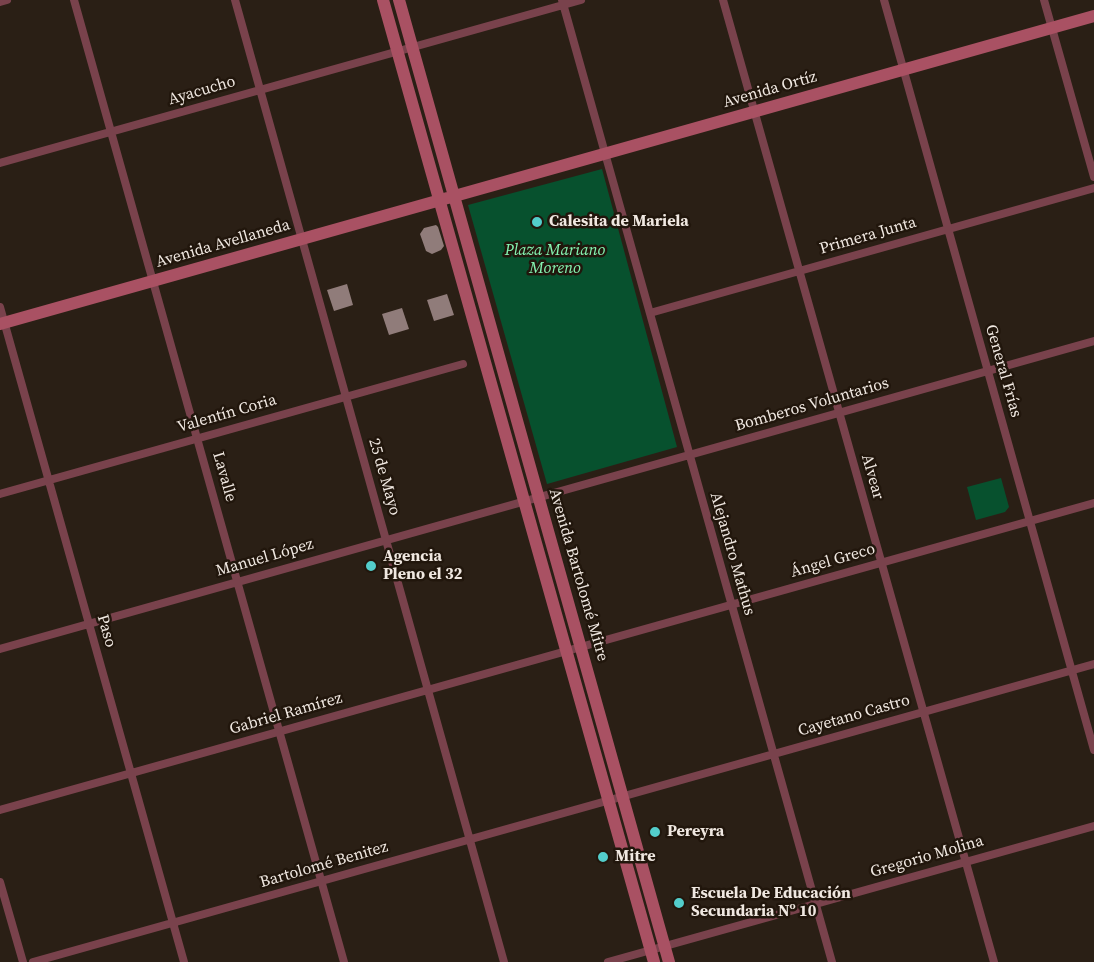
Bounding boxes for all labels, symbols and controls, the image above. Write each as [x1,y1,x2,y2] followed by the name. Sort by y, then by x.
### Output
[721,67,819,113] street label: Avenida Ortíz
[166,72,238,110] street label: Ayacucho
[549,212,689,232] place label: Calesita de Mariela
[817,213,919,259] street label: Primera Junta
[530,215,544,229] marker: Calesita de Mariela
[154,216,292,272] street label: Avenida Avellaneda
[505,241,605,279] park label: Plaza Mariano Moreno
[981,322,1025,420] street label: General Frías
[733,374,891,436] street label: Bomberos Voluntarios
[175,391,279,437] street label: Valentín Coria
[364,436,404,518] street label: 25 de Mayo
[208,450,240,504] street label: Lavalle
[856,452,888,502] street label: Alvear
[544,486,612,664] street label: Avenida Bartolomé Mitre
[705,490,759,618] street label: Alejandro Mathus
[214,535,316,581] street label: Manuel López
[788,540,878,582] street label: Ángel Greco
[383,547,462,585] place label: Agencia Pleno el 32
[364,559,378,573] marker: Agencia Pleno el 32
[92,612,120,650] street label: Paso
[228,689,344,739] street label: Gabriel Ramírez
[796,691,912,741] street label: Cayetano Castro
[667,822,724,842] place label: Pereyra
[648,825,662,839] marker: Pereyra
[868,832,986,882] street label: Gregorio Molina
[258,838,390,892] street label: Bartolomé Benitez
[615,847,656,867] place label: Mitre
[596,850,610,864] marker: Mitre
[691,884,851,922] place label: Escuela De Educación Secundaria Nº 10
[672,896,686,910] marker: Escuela De Educación Secundaria Nº 10

